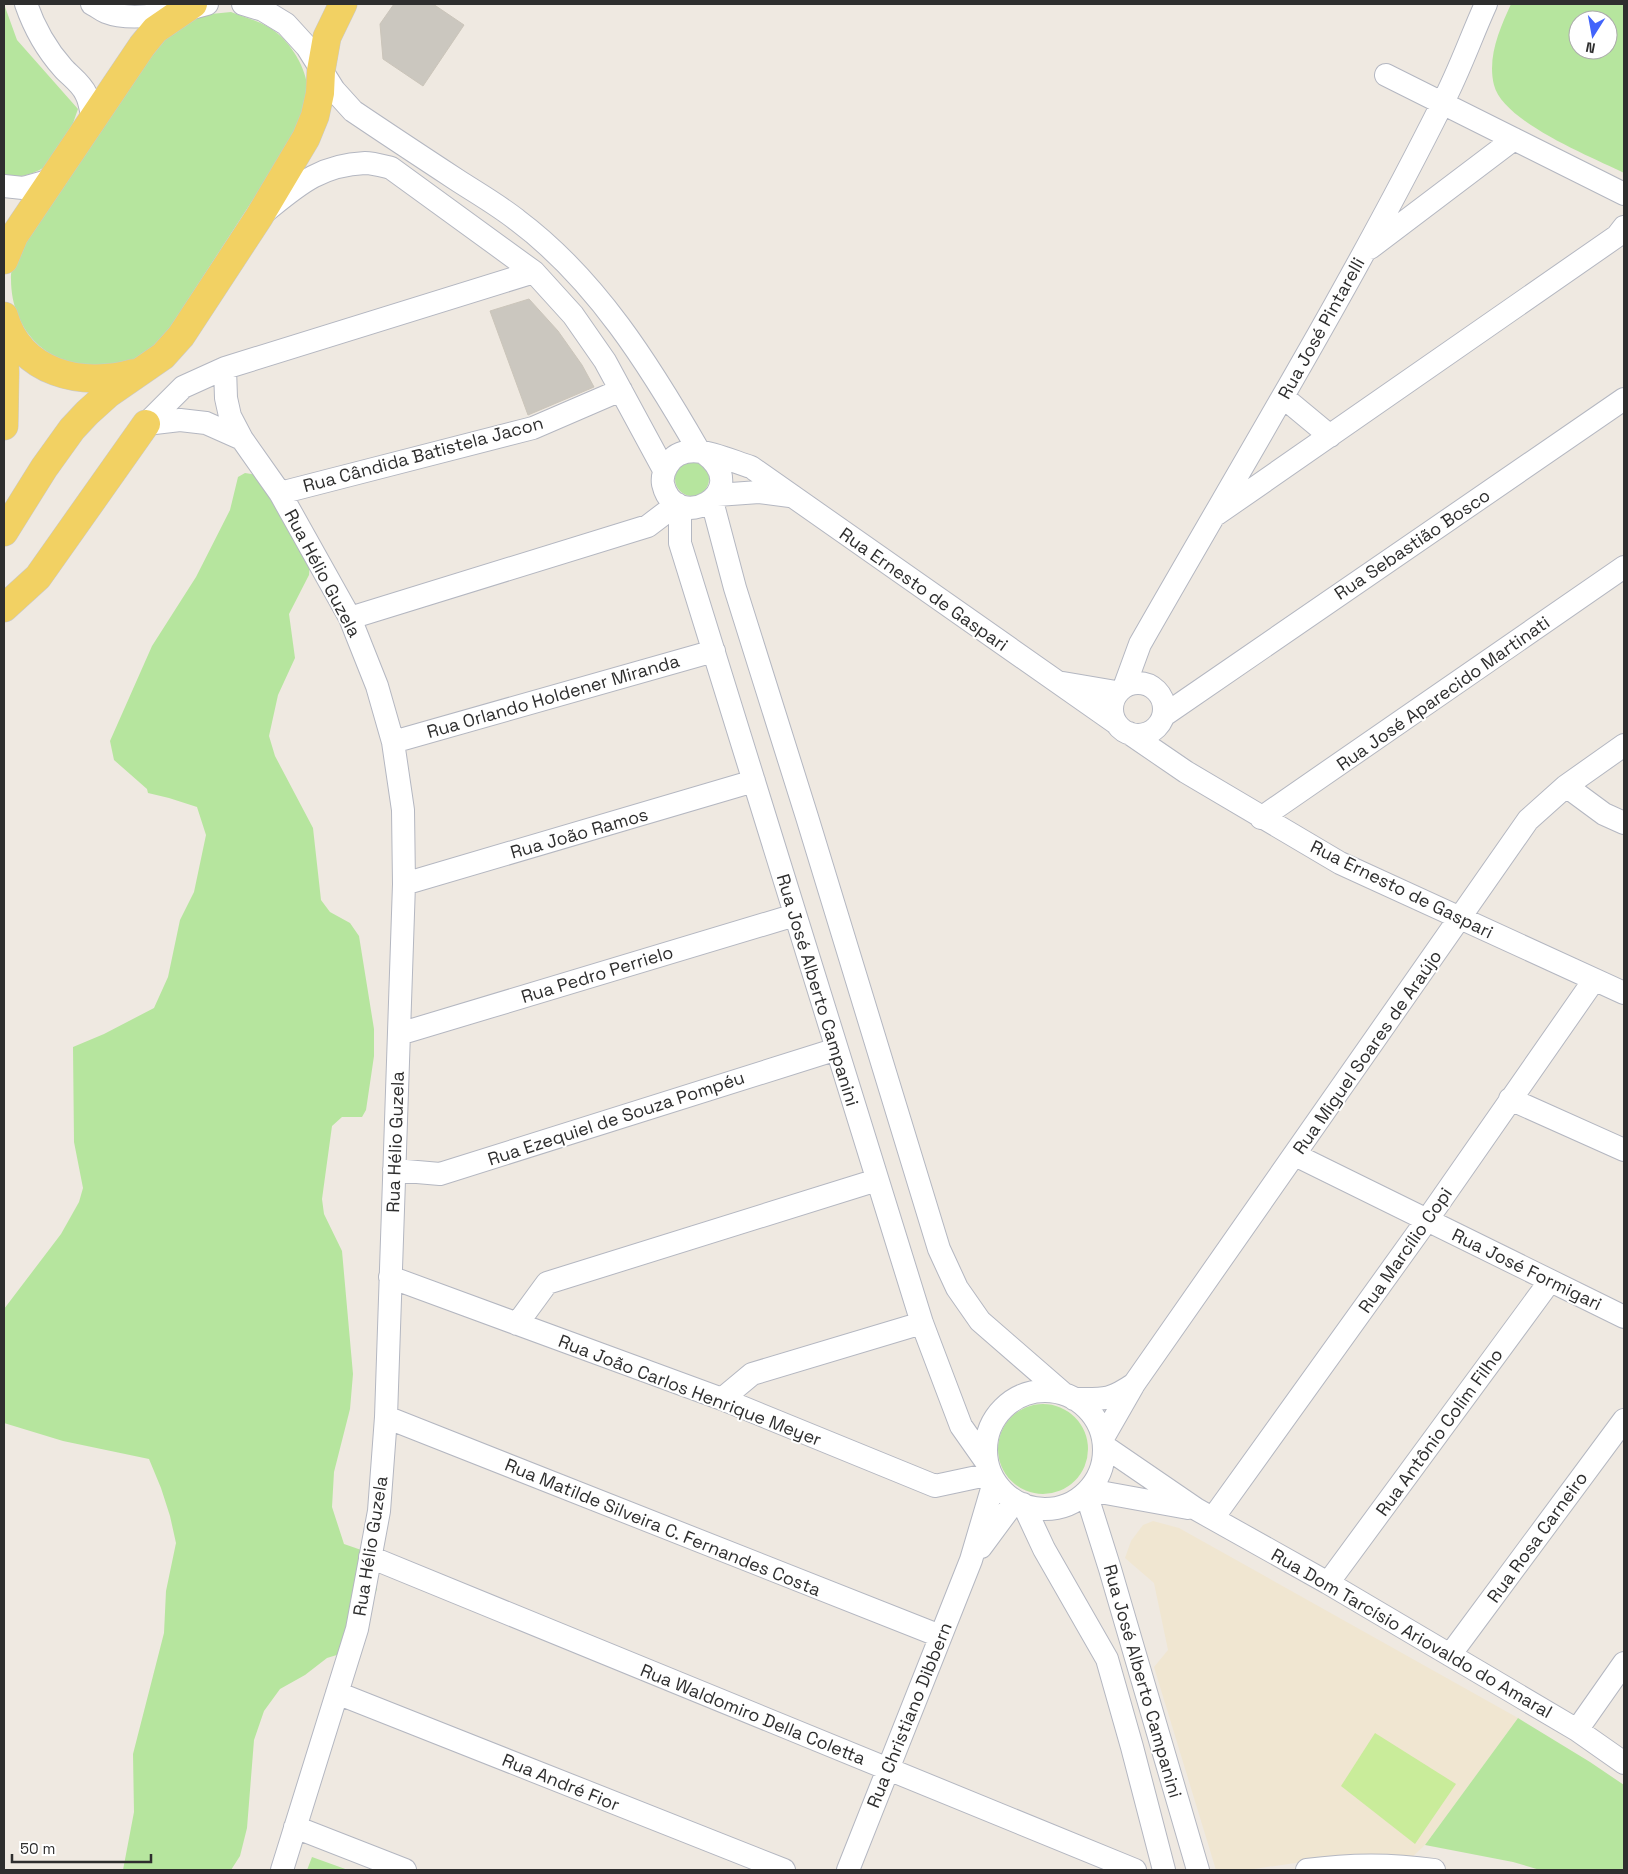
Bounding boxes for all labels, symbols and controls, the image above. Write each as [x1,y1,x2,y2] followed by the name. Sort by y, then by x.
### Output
[1568,10,1618,60] north arrow
[1584,38,1597,57] text: N
[1273,253,1369,403] street label: Rua José Pintarelli
[300,411,546,497] street label: Rua Cândida Batistela Jacon
[1330,483,1494,605] street label: Rua Sebastião Bosco
[280,505,366,641] street label: Rua Hélio Guzela
[835,522,1013,656] street label: Rua Ernesto de Gaspari
[1332,610,1554,776] street label: Rua José Aparecido Martinati
[424,649,682,743] street label: Rua Orlando Holdener Miranda
[507,802,651,864] street label: Rua João Ramos
[1307,835,1497,943] street label: Rua Ernesto de Gaspari
[772,871,864,1109] street label: Rua José Alberto Campanini
[518,940,676,1008] street label: Rua Pedro Perrielo
[1287,945,1447,1159] street label: Rua Miguel Soares de Araújo
[485,1066,747,1170] street label: Rua Ezequiel de Souza Pompéu
[381,1071,409,1213] street label: Rua Hélio Guzela
[1353,1183,1457,1317] street label: Rua Marcílio Copi
[1448,1223,1606,1315] street label: Rua José Formigari
[555,1329,825,1451] street label: Rua João Carlos Henrique Meyer
[1370,1344,1508,1520] street label: Rua Antônio Colim Filho
[502,1453,824,1601] street label: Rua Matilde Silveira C. Fernandes Costa
[1482,1467,1592,1607] street label: Rua Rosa Carneiro
[348,1474,392,1618] street label: Rua Hélio Guzela
[1267,1543,1557,1723] street label: Rua Dom Tarcísio Ariovaldo do Amaral
[1099,1562,1187,1800] street label: Rua José Alberto Campanini
[861,1619,957,1811] street label: Rua Christiano Dibbern
[637,1658,869,1770] street label: Rua Waldomiro Della Coletta
[499,1748,623,1816] street label: Rua André Fior
[12,1832,151,1864] scale bar
[20,1839,55,1858] text: 50 m

